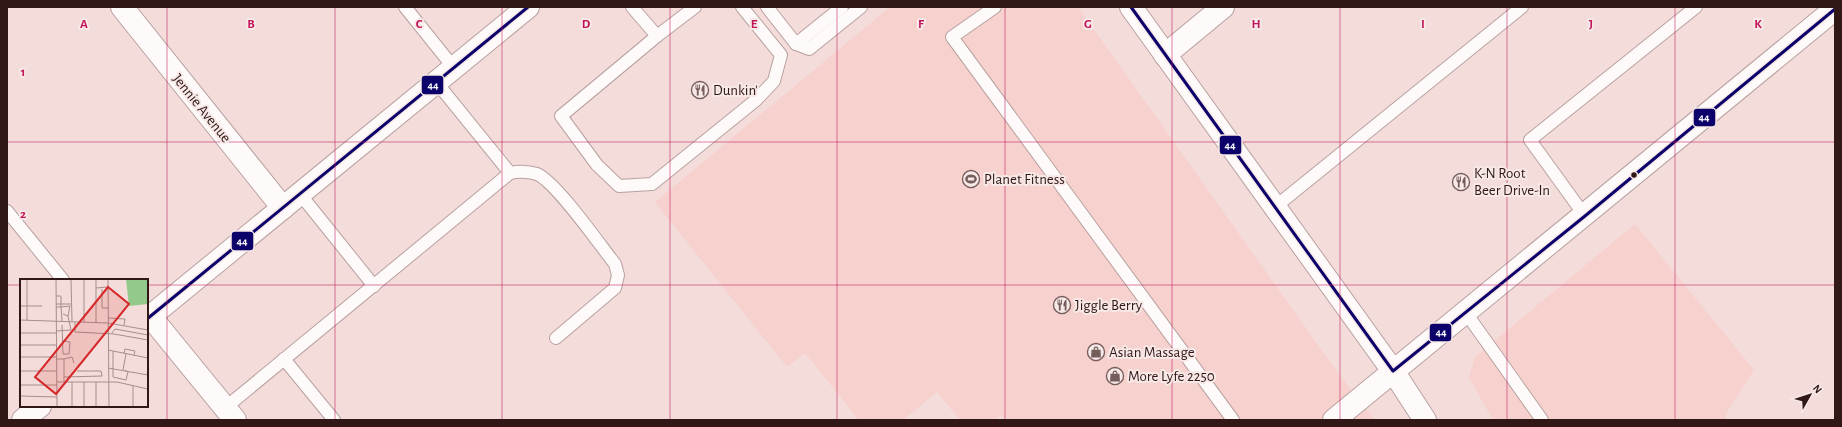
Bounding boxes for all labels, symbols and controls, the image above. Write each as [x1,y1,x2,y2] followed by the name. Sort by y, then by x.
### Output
[80,18,88,31] text: A
[247,18,255,31] text: B
[416,18,423,31] text: C
[582,18,591,31] text: D
[751,18,758,31] text: E
[918,18,925,31] text: F
[1084,18,1092,31] text: G
[1251,18,1261,31] text: H
[1421,18,1425,31] text: I
[1589,18,1593,31] text: J
[1754,18,1762,31] text: K
[21,66,25,79] text: 1
[170,71,234,145] street label: Jennie Avenue
[421,75,444,95] line badge: 44
[427,80,439,91] text: 44
[690,80,710,100] restaurant icon: Dunkin'
[713,83,758,98] place label: Dunkin'
[1693,108,1716,127] line badge: 44
[1698,112,1710,123] text: 44
[1219,135,1242,155] line badge: 44
[1224,140,1236,151] text: 44
[1474,166,1550,198] place label: K-N Root Beer Drive-In
[961,169,981,189] sports icon: Planet Fitness
[1629,170,1639,180] unlabelled marker
[984,172,1065,187] place label: Planet Fitness
[1451,172,1471,192] restaurant icon: K-N Root Beer Drive-In
[20,208,26,221] text: 2
[231,231,254,251] line badge: 44
[236,236,248,247] text: 44
[20,279,148,407] inset map
[1052,295,1072,315] restaurant icon: Jiggle Berry
[1075,298,1143,313] place label: Jiggle Berry
[1429,323,1452,342] line badge: 44
[1435,327,1447,338] text: 44
[1086,342,1106,362] shop icon: Asian Massage
[1109,345,1195,360] place label: Asian Massage
[1105,366,1125,386] shop icon: More Lyfe 2250
[1128,369,1215,384] place label: More Lyfe 2250
[1790,375,1830,415] north arrow
[1811,383,1824,395] text: N

